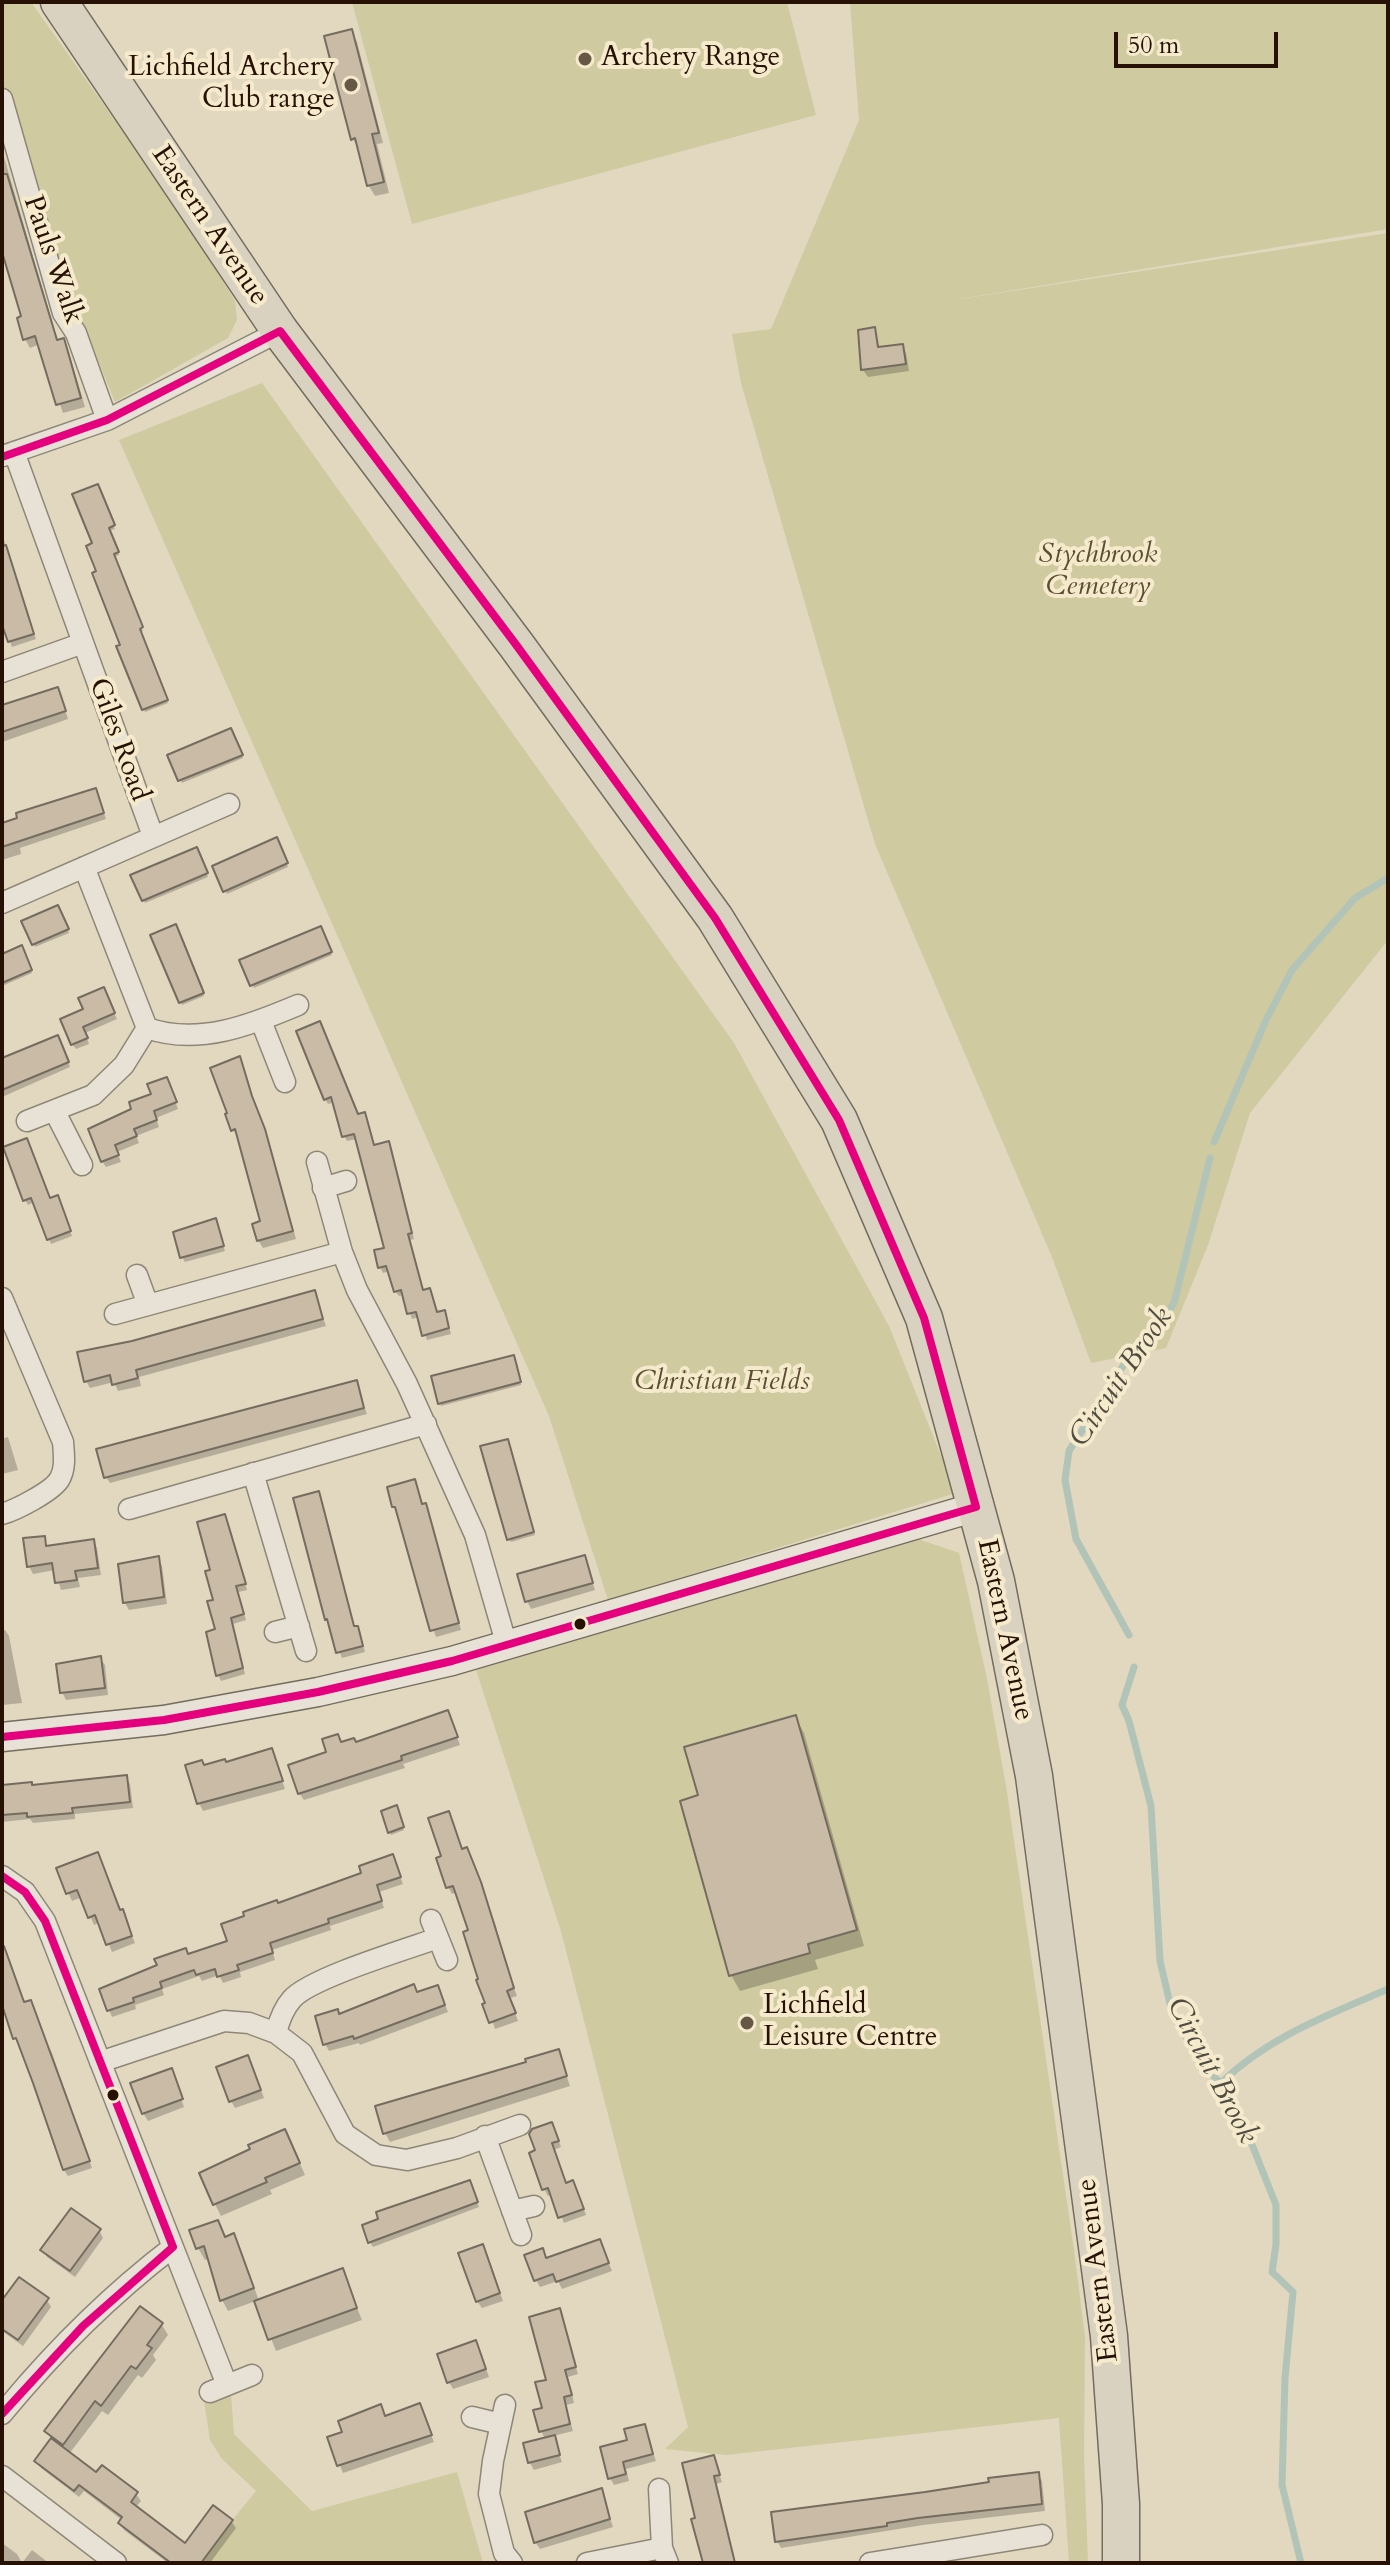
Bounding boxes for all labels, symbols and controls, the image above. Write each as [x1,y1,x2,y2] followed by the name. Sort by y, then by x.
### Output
[1118,16,1282,66] scale bar
[1128,29,1179,62] text: 50 m
[601,42,780,76] place label: Archery Range
[576,50,594,68] marker: Archery Range
[128,52,335,118] place label: Lichfield Archery Club range
[342,76,360,94] marker: Lichfield Archery Club range
[143,140,275,312] street label: Eastern Avenue
[14,192,90,328] street label: Pauls Walk
[1039,539,1157,605] park label: Stychbrook Cemetery
[80,674,156,806] street label: Giles Road
[1062,1302,1182,1454] water label: Circuit Brook
[634,1366,810,1400] park label: Christian Fields
[968,1536,1040,1724] street label: Eastern Avenue
[572,1616,588,1632] unlabelled marker
[763,1990,938,2056] place label: Lichfield Leisure Centre
[1157,1992,1265,2150] water label: Circuit Brook
[738,2014,756,2032] marker: Lichfield Leisure Centre
[105,2087,121,2103] unlabelled marker
[1071,2176,1127,2364] street label: Eastern Avenue

